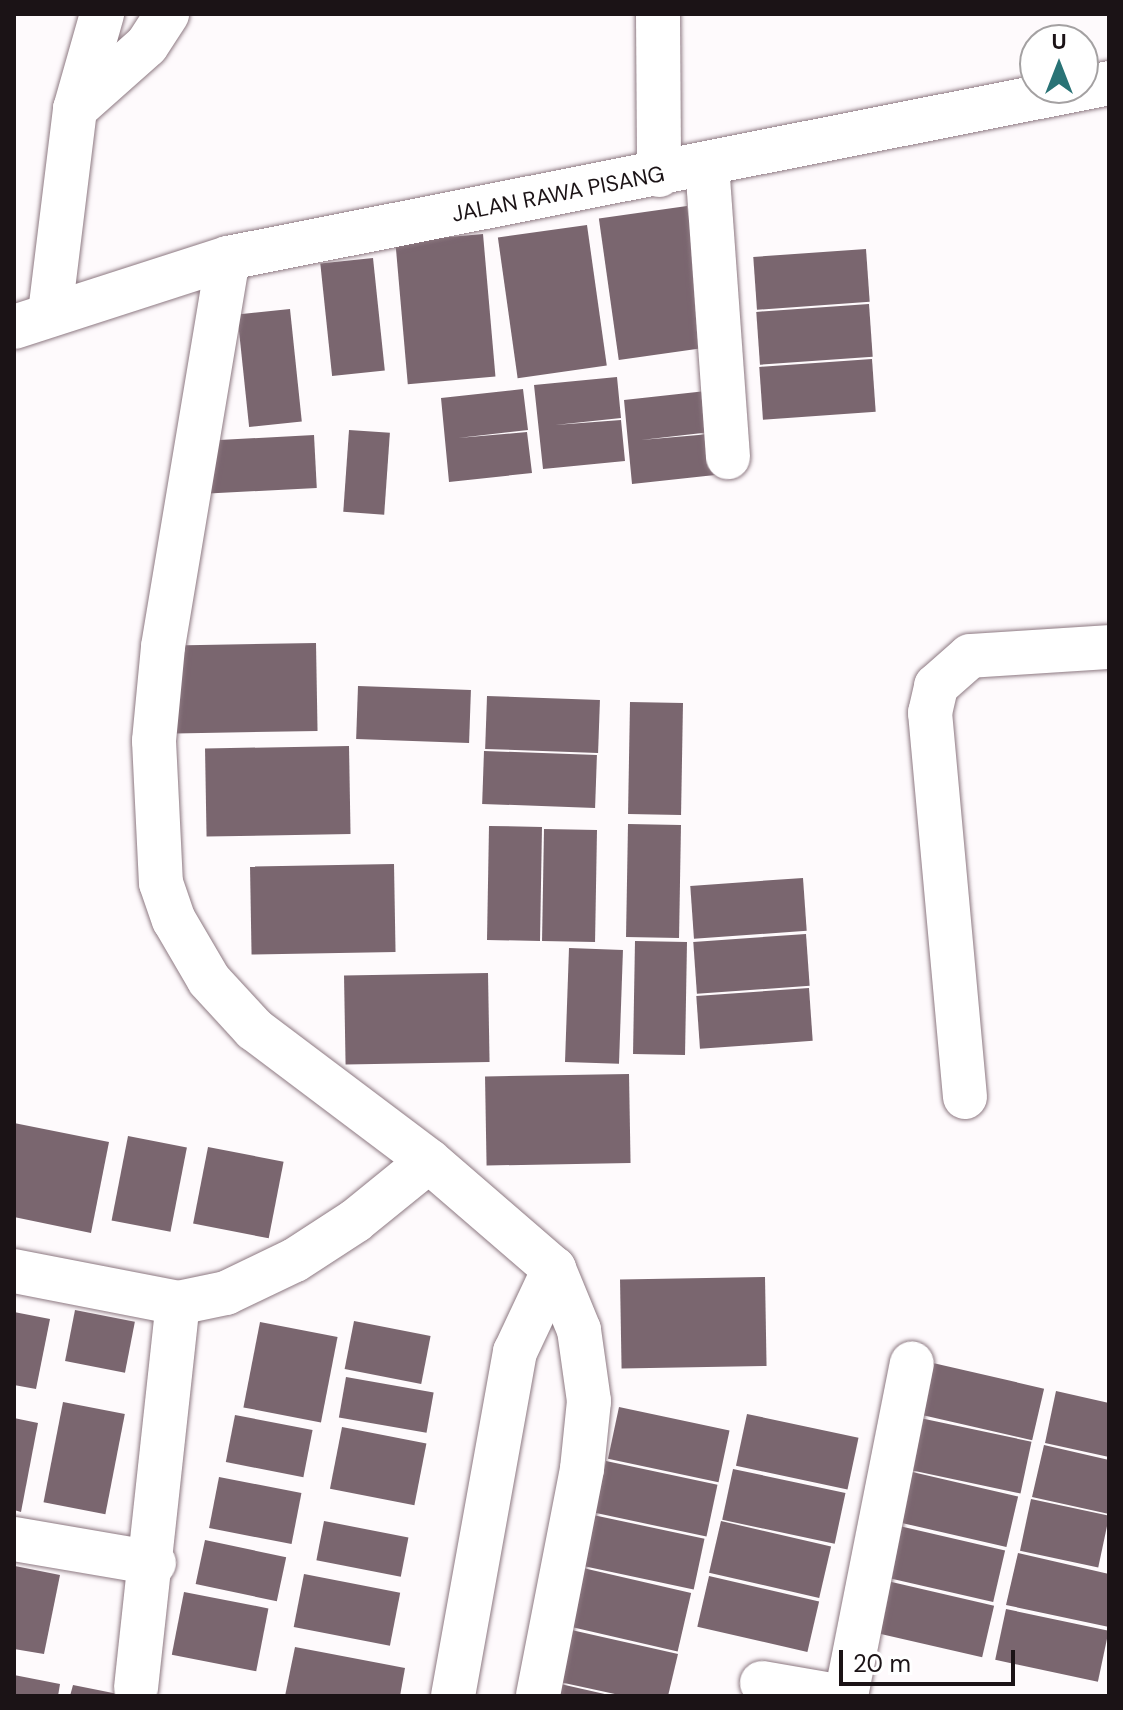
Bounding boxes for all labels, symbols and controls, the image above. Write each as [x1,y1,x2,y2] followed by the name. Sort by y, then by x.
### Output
[1019,24,1099,104] north arrow
[1051,27,1067,56] text: U
[450,160,666,228] street label: JALAN RAWA PISANG
[843,1634,1019,1684] scale bar
[853,1648,911,1679] text: 20 m

